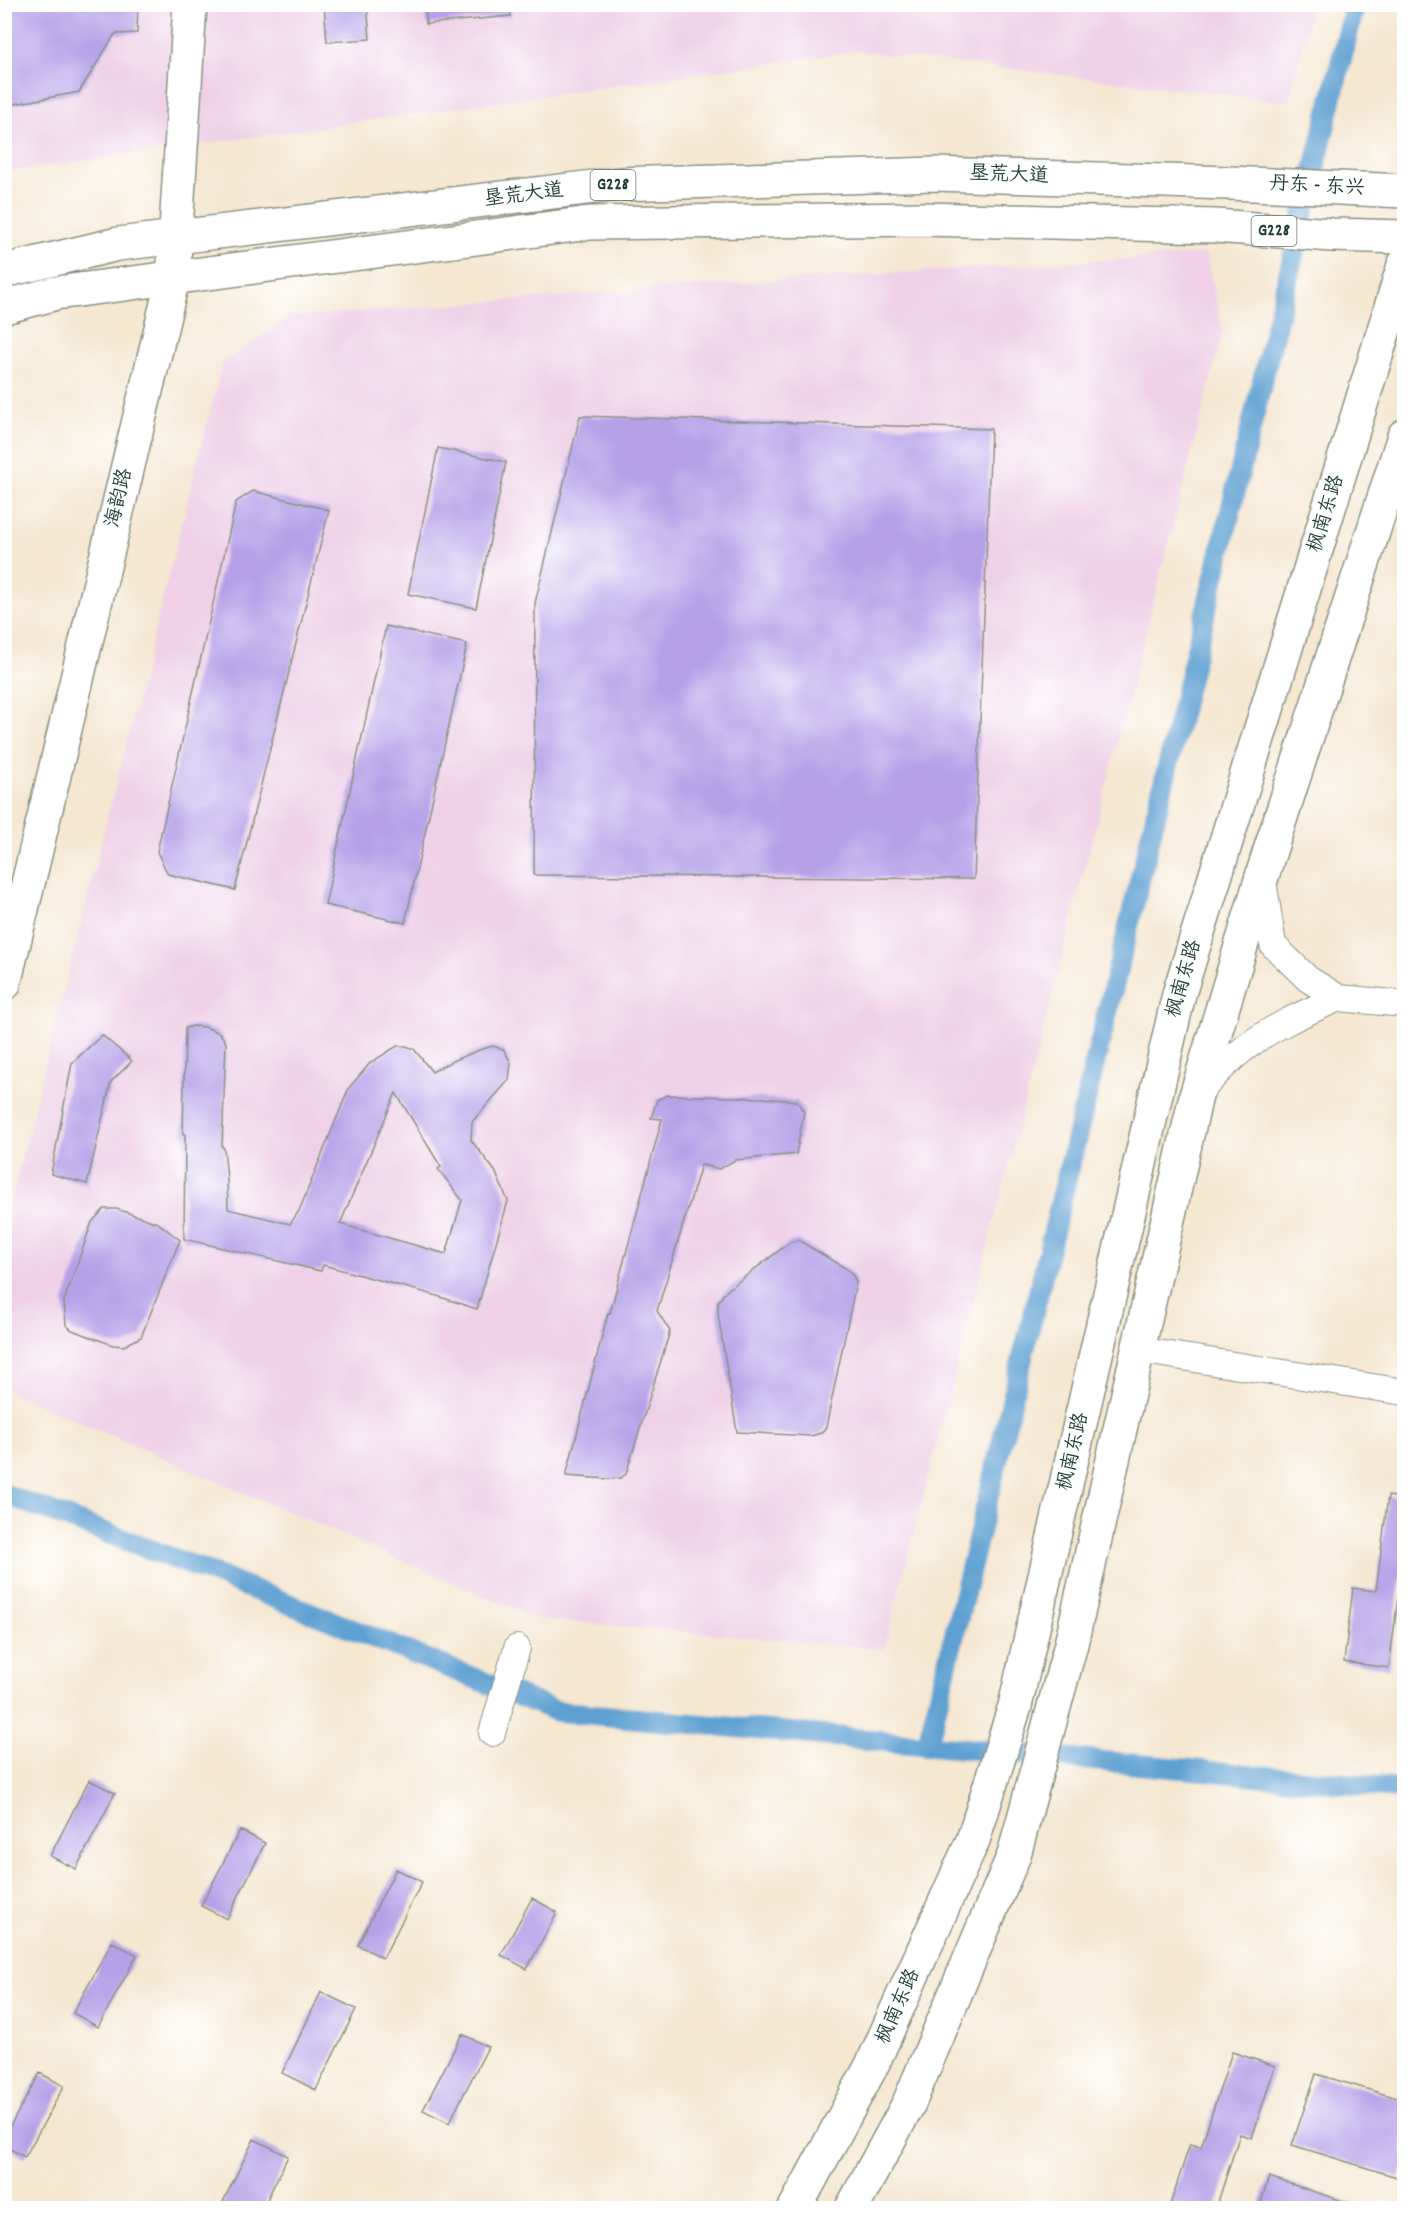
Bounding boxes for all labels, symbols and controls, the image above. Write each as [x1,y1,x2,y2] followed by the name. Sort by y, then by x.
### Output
[969,161,1049,191] street label: 垦荒大道
[590,170,636,200] road number: G228
[1268,171,1366,203] street label: 丹东 - 东兴
[483,177,565,215] street label: 垦荒大道
[1252,216,1296,246] road number: G228
[100,465,141,530] street label: 海韵路
[1302,471,1352,556] street label: 枫南东路
[1161,936,1210,1021] street label: 枫南东路
[1051,1409,1097,1494] street label: 枫南东路
[870,1964,928,2049] street label: 枫南东路

